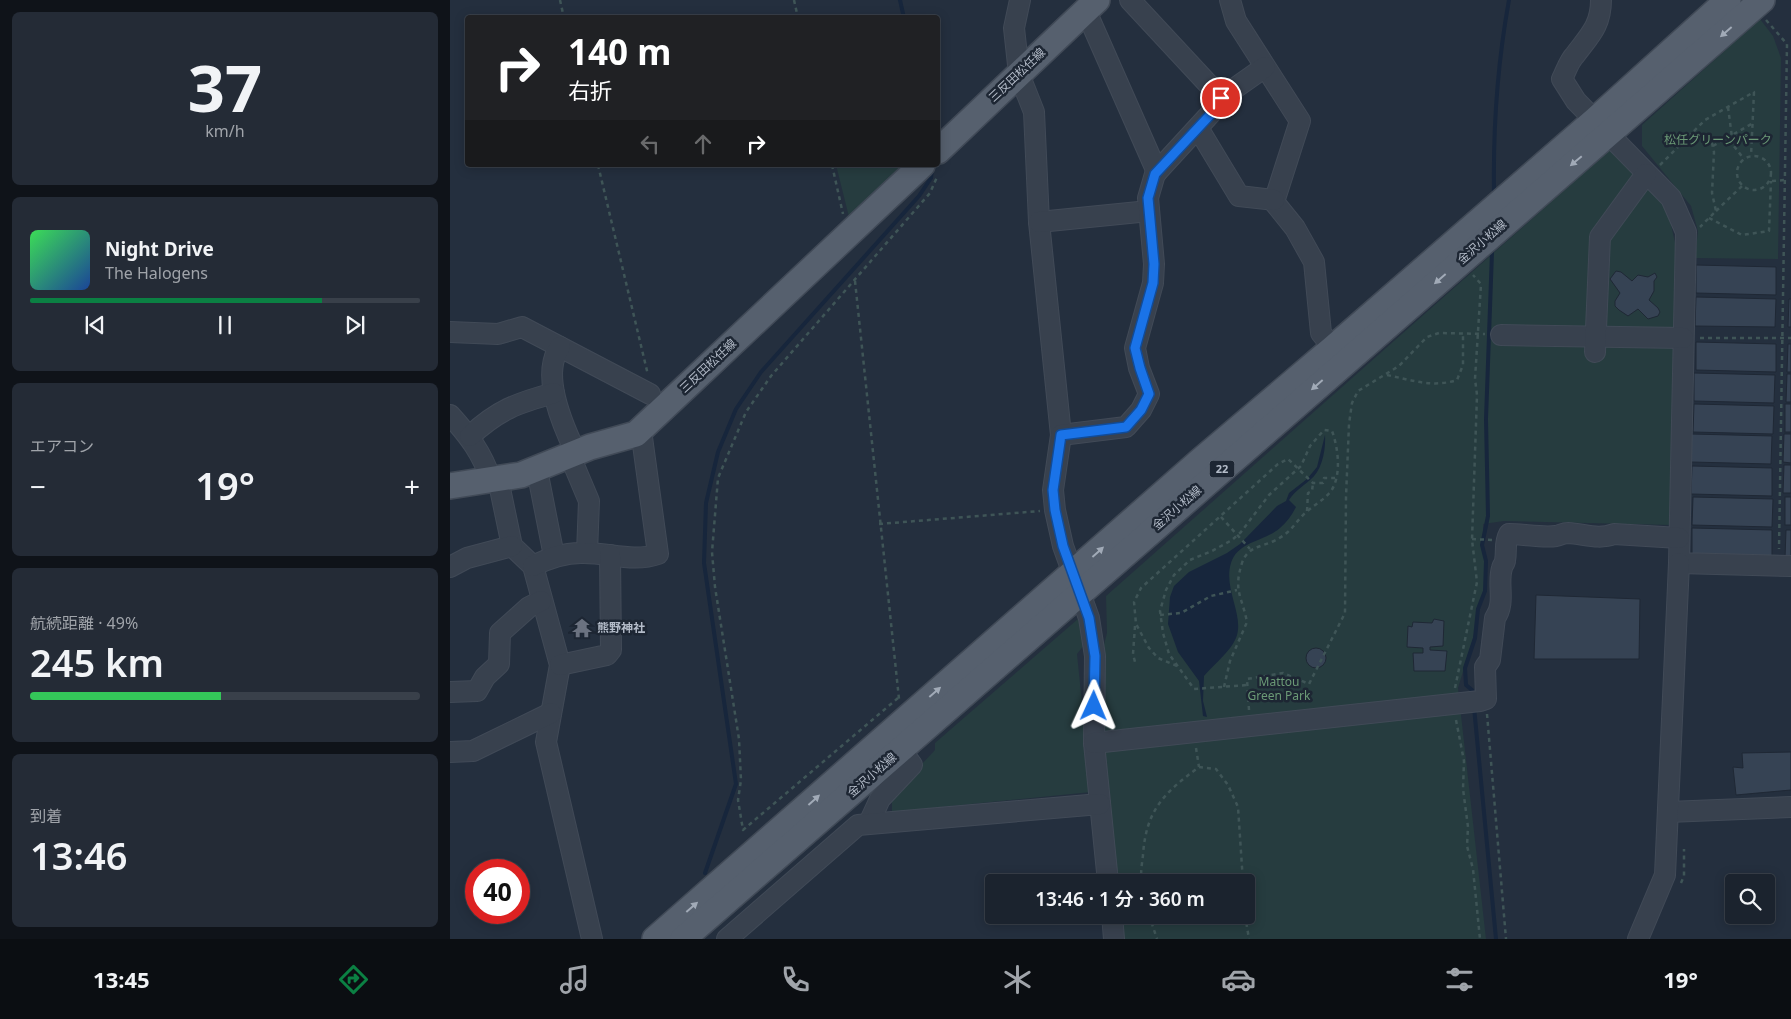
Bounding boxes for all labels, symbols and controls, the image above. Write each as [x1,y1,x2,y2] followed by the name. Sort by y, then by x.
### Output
[1720,26,1732,38] one-way arrow
[568,28,671,75] text: 140 m
[485,35,550,100] icon: right
[188,43,262,131] text: 37
[985,44,1049,105] street label: 三反田松任線
[568,75,612,105] text: 右折
[1200,77,1242,119] pin
[1207,84,1235,112] icon: arrive
[205,120,245,142] text: km/h
[636,130,664,158] icon: left
[689,130,717,158] icon: ahead
[742,130,770,158] icon: right
[1664,131,1772,148] park label: 松任グリーンパーク
[1570,156,1583,167] one-way arrow
[1453,216,1510,268] street label: 金沢小松線
[105,236,214,262] text: Night Drive
[105,262,208,284] text: The Halogens
[1434,273,1447,284] one-way arrow
[81,311,109,339] icon: previous
[211,311,239,339] icon: pause
[341,311,369,339] icon: next
[676,335,740,396] street label: 三反田松任線
[1311,380,1324,391] one-way arrow
[30,435,94,457] text: エアコン
[195,459,255,511] text: 19°
[1210,460,1234,478] road number: 22
[30,467,46,505] text: −
[404,467,420,505] text: +
[1148,482,1205,534] street label: 金沢小松線
[1092,546,1105,557] one-way arrow
[30,612,138,634] text: 航続距離 · 49%
[571,617,593,639] temple icon: 熊野神社
[597,619,645,636] place label: 熊野神社
[30,636,164,688] text: 245 km
[1248,673,1311,704] park label: Mattou Green Park
[1067,679,1119,731] position arrow
[929,686,941,698] one-way arrow
[843,749,900,801] street label: 金沢小松線
[808,794,820,806] one-way arrow
[30,805,62,827] text: 到着
[30,829,127,881] text: 13:46
[465,859,530,924] speed limit sign: 40
[1725,874,1775,924] map controls
[1725,874,1775,924] button: search
[1035,886,1205,912] text: 13:46 · 1 分 · 360 m
[685,901,697,913] one-way arrow
[336,962,371,997] icon: directions
[557,962,592,997] icon: music
[778,962,813,997] icon: phone
[1000,962,1035,997] icon: climate
[1221,962,1256,997] icon: car
[1442,962,1477,997] icon: filters
[93,964,150,994] text: 13:45
[1663,964,1698,994] text: 19°

